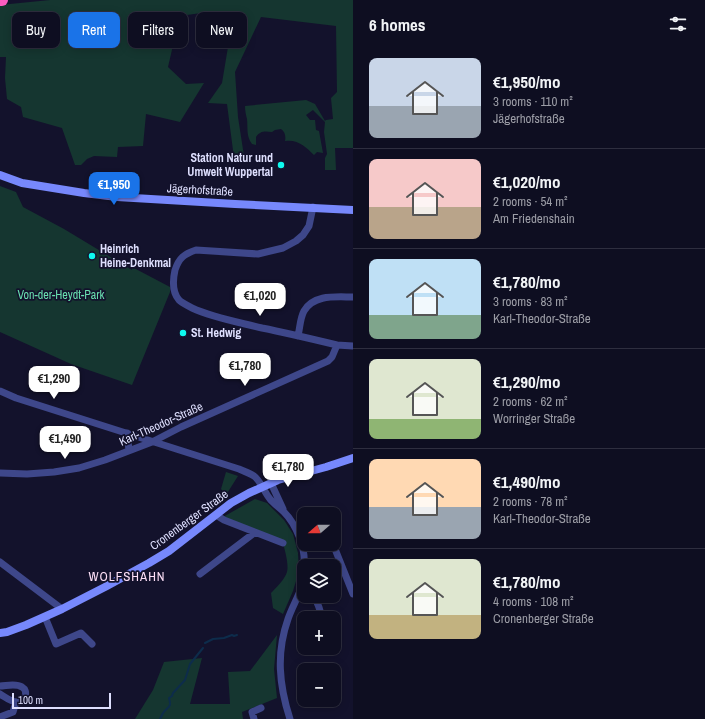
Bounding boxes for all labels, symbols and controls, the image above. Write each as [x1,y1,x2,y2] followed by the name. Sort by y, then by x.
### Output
[12,12,60,48] chip: Buy
[68,12,120,48] chip: Rent
[128,12,188,48] chip: Filters
[196,12,247,48] chip: New
[369,13,426,36] text: 6 homes
[667,13,689,35] icon: filters
[493,70,560,93] text: €1,950/mo
[401,74,449,122] icon: home
[493,93,573,110] text: 3 rooms · 110 m²
[493,110,565,127] text: Jägerhofstraße
[187,150,273,180] place label: Station Natur und Umwelt Wuppertal
[276,160,286,170] marker: Station Natur und Umwelt Wuppertal
[493,170,560,193] text: €1,020/mo
[81,172,147,206] pin: €1,950
[401,175,449,223] icon: home
[98,176,130,193] text: €1,950
[167,180,233,200] street label: Jägerhofstraße
[493,193,568,210] text: 2 rooms · 54 m²
[493,210,575,227] text: Am Friedenshain
[100,241,171,271] place label: Heinrich Heine-Denkmal
[87,251,97,261] marker: Heinrich Heine-Denkmal
[493,270,560,293] text: €1,780/mo
[401,275,449,323] icon: home
[227,283,293,317] pin: €1,020
[18,287,105,303] park label: Von-der-Heydt-Park
[244,287,276,304] text: €1,020
[493,293,568,310] text: 3 rooms · 83 m²
[493,310,591,327] text: Karl-Theodor-Straße
[191,325,241,341] place label: St. Hedwig
[178,328,188,338] marker: St. Hedwig
[212,353,278,387] pin: €1,780
[229,357,261,374] text: €1,780
[21,366,87,400] pin: €1,290
[38,370,70,387] text: €1,290
[493,370,560,393] text: €1,290/mo
[401,375,449,423] icon: home
[493,393,568,410] text: 2 rooms · 62 m²
[117,398,205,450] street label: Karl-Theodor-Straße
[493,410,575,427] text: Worringer Straße
[32,426,98,460] pin: €1,490
[49,430,81,447] text: €1,490
[255,454,321,488] pin: €1,780
[272,458,304,475] text: €1,780
[493,470,560,493] text: €1,490/mo
[401,475,449,523] icon: home
[147,486,231,554] street label: Cronenberger Straße
[493,493,568,510] text: 2 rooms · 78 m²
[297,507,341,551] north arrow
[297,507,341,707] map controls
[493,510,591,527] text: Karl-Theodor-Straße
[297,559,341,603] button: layers
[88,568,166,585] district label: WOLFSHAHN
[493,570,560,593] text: €1,780/mo
[401,575,449,623] icon: home
[493,593,574,610] text: 4 rooms · 108 m²
[493,610,594,627] text: Cronenberger Straße
[297,611,341,655] button: +
[297,663,341,707] button: −
[12,691,111,710] scale bar
[18,693,43,707] text: 100 m

